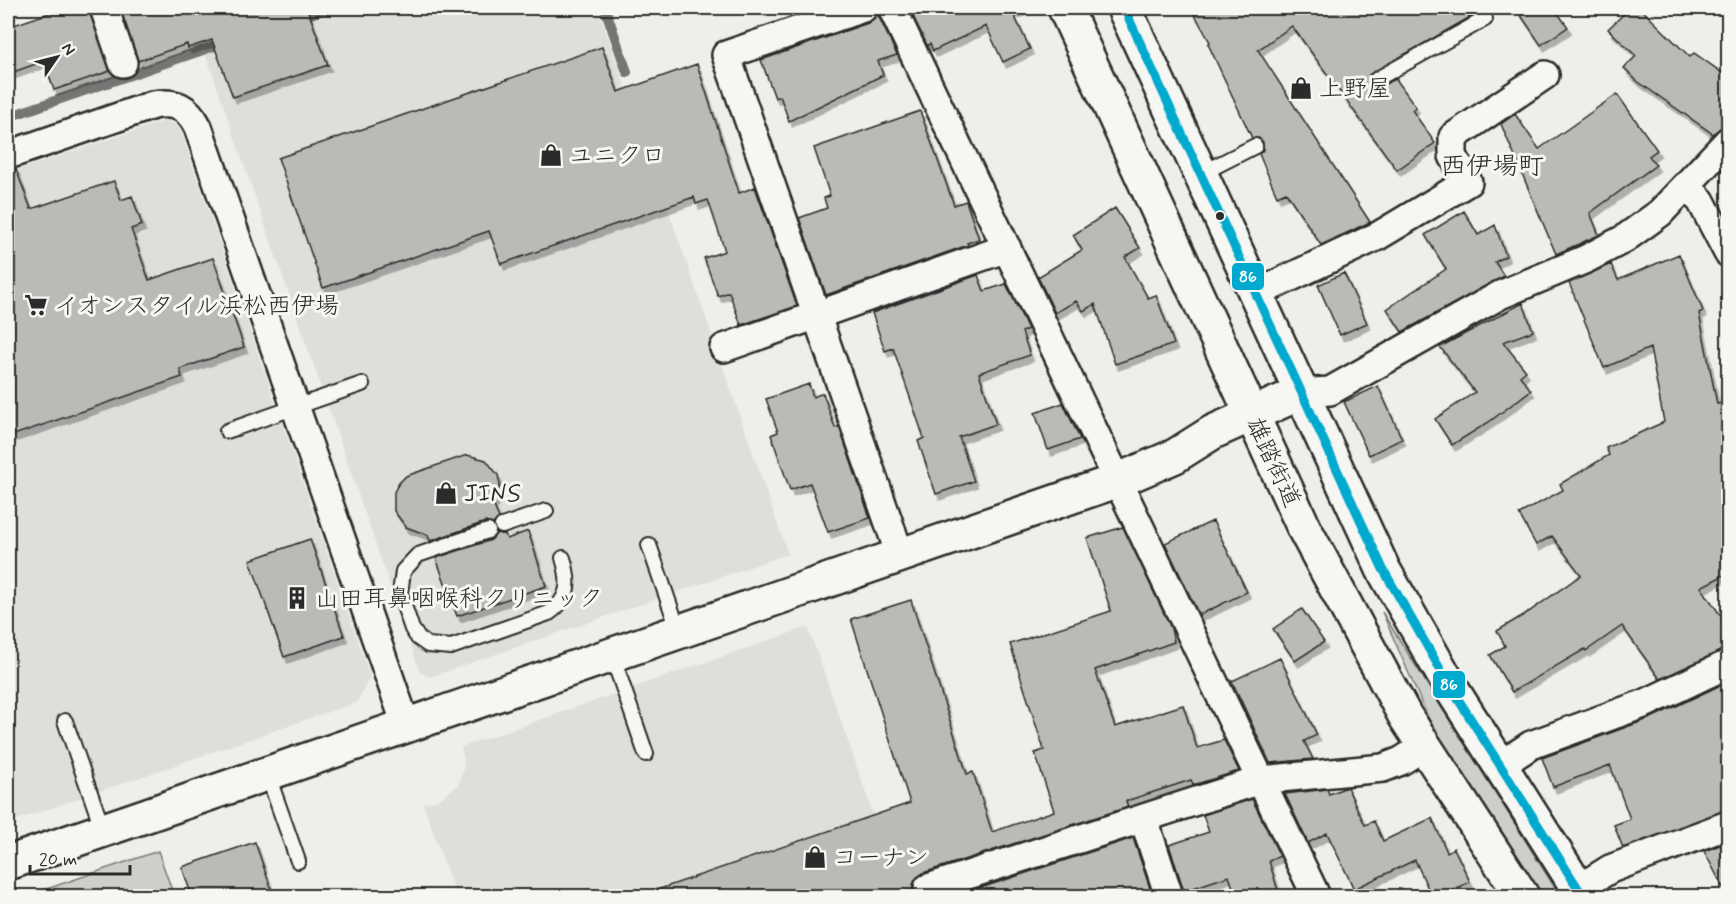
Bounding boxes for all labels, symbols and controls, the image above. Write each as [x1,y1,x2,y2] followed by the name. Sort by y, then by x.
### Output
[27,27,87,87] north arrow
[56,39,80,60] text: N
[1319,74,1391,105] place label: 上野屋
[1288,75,1314,101] shop icon: 上野屋
[569,141,665,172] place label: ユニクロ
[538,142,564,168] shop icon: ユニクロ
[1440,150,1544,184] district label: 西伊場町
[1214,210,1226,222] unlabelled marker
[1231,262,1265,291] line badge: 86
[1239,267,1257,288] text: 86
[54,291,339,322] place label: イオンスタイル浜松西伊場
[23,292,49,318] supermarket icon: イオンスタイル浜松西伊場
[1238,413,1307,513] street label: 雄踏街道
[464,479,521,510] place label: JINS
[433,480,459,506] shop icon: JINS
[315,584,603,615] place label: 山田耳鼻咽喉科クリニック
[284,585,310,611] building icon: 山田耳鼻咽喉科クリニック
[1432,670,1466,699] line badge: 86
[1440,675,1458,696] text: 86
[30,838,130,876] scale bar
[833,843,929,874] place label: コーナン
[802,844,828,870] shop icon: コーナン
[39,848,77,872] text: 20 m

